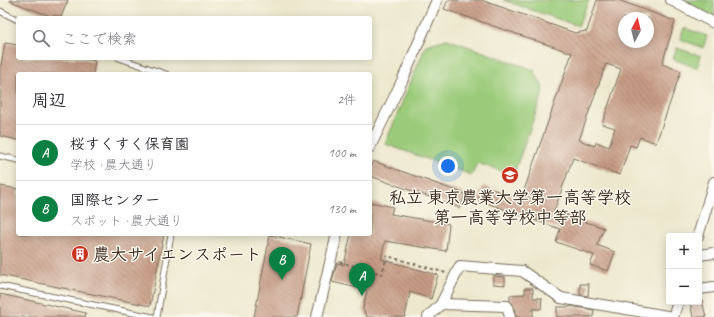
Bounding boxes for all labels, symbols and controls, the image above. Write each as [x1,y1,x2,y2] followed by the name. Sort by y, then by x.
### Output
[618,12,654,48] north arrow
[16,16,372,60] search box
[30,27,52,49] icon: search
[62,30,137,49] text: ここで検索
[32,90,66,111] text: 周辺
[337,92,356,108] text: 2件
[70,135,189,154] text: 桜すくすく保育園
[42,145,48,161] text: A
[328,145,356,161] text: 100 m
[438,156,458,176] your location
[70,157,157,173] text: 学校 · 農大通り
[500,165,520,185] school or university icon: 私立 東京農業大学第一高等学校 第一高等学校中等部
[389,187,631,228] place label: 私立 東京農業大学第一高等学校 第一高等学校中等部
[70,191,160,210] text: 国際センター
[42,201,48,217] text: B
[328,201,356,217] text: 130 m
[70,213,183,229] text: スポット · 農大通り
[666,233,702,305] map controls
[666,233,702,269] button: +
[70,244,90,264] building icon: 農大サイエンスポート
[93,244,262,265] place label: 農大サイエンスポート
[269,247,295,280] pin: B
[349,263,375,296] pin: A
[666,269,702,305] button: −

